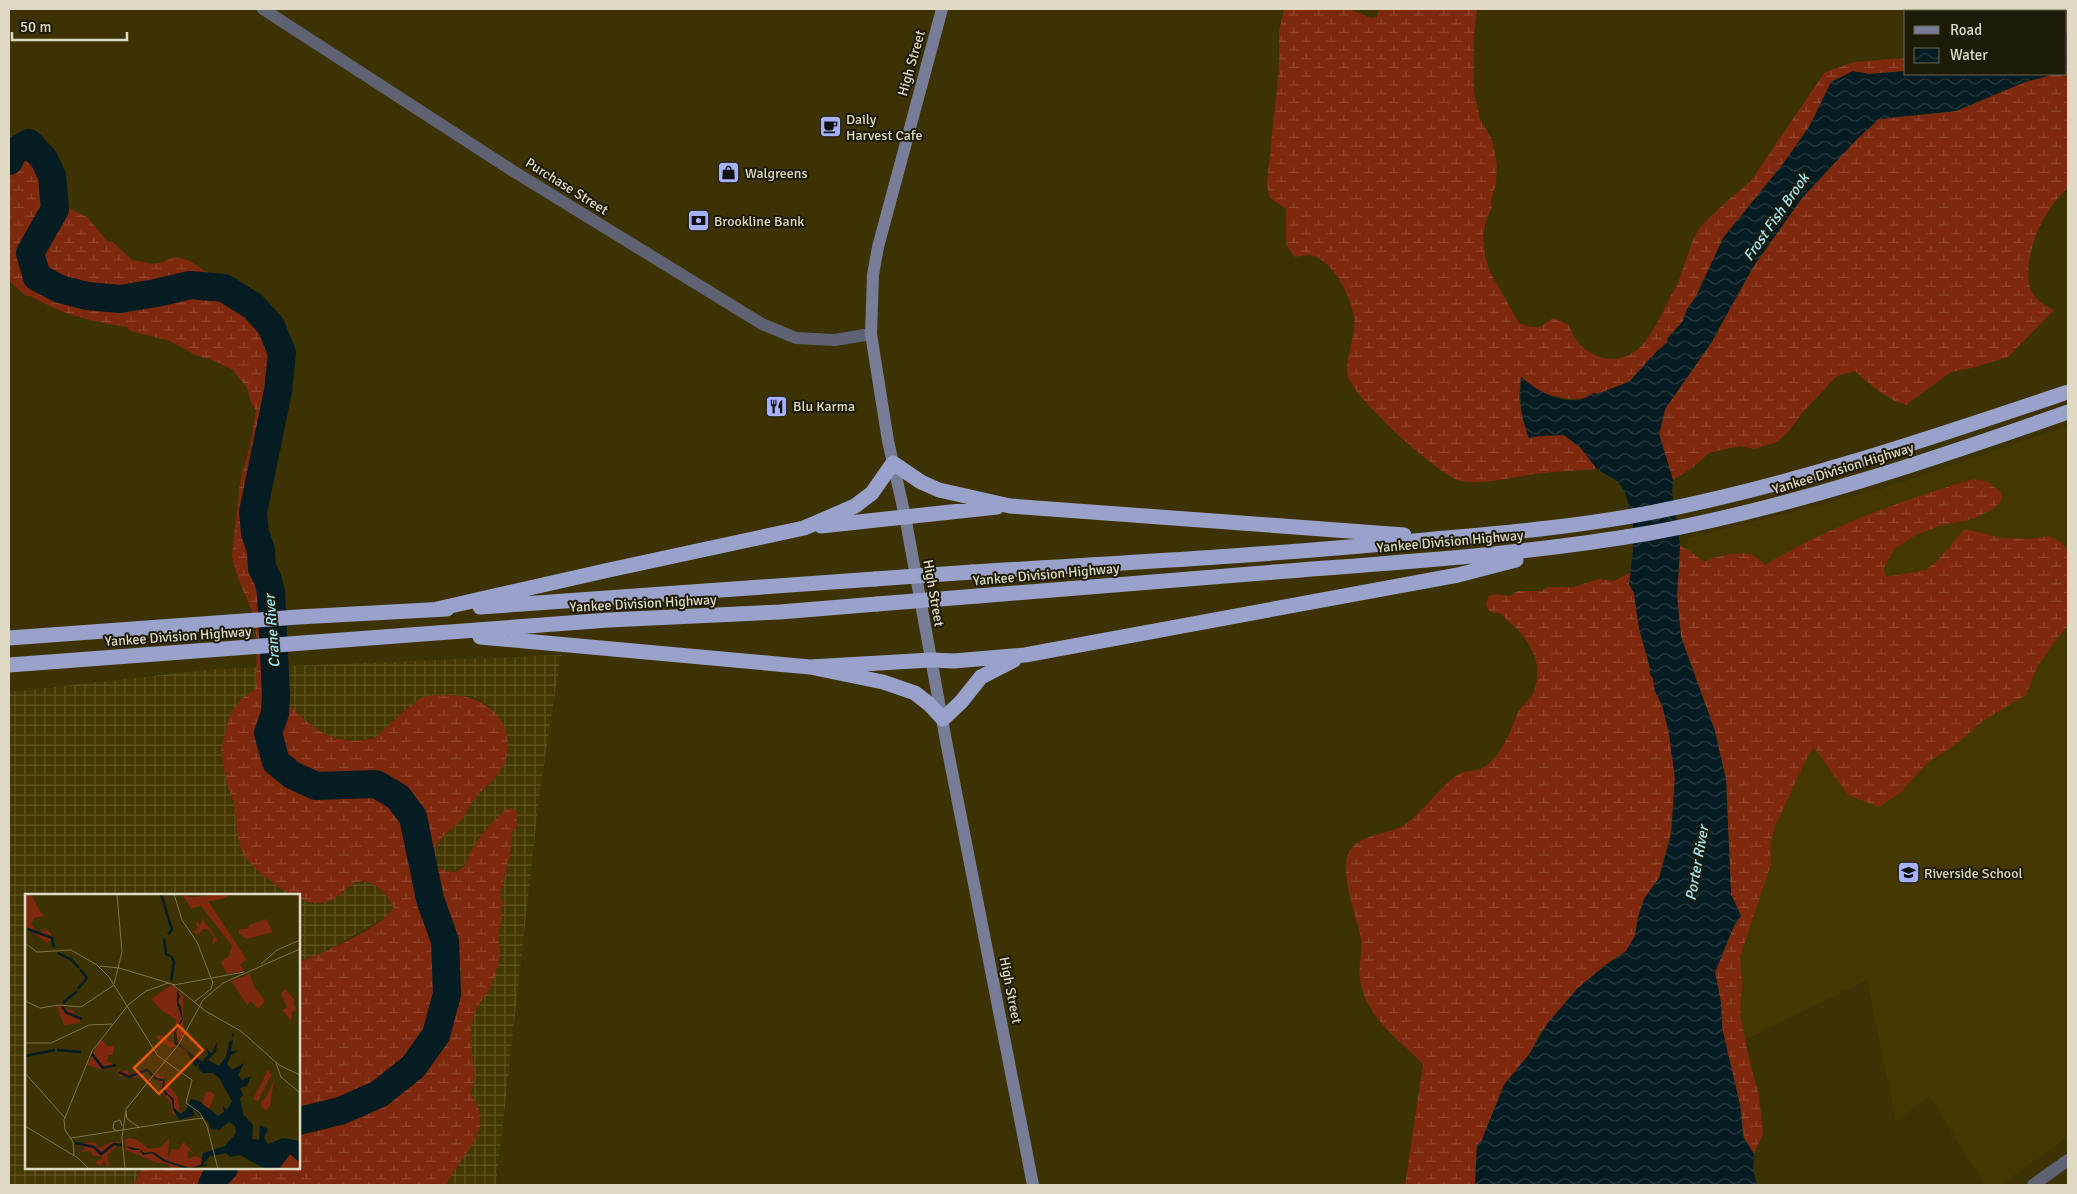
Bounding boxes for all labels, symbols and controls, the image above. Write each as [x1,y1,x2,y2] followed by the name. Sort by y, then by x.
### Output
[12,10,128,42] scale bar
[1904,10,2067,75] legend
[20,18,51,36] text: 50 m
[1950,21,1982,39] text: Road
[894,28,929,98] street label: High Street
[1950,46,1988,64] text: Water
[846,111,922,144] place label: Daily Harvest Cafe
[818,115,842,139] cafe icon: Daily Harvest Cafe
[522,154,611,219] street label: Purchase Street
[717,161,741,185] shop icon: Walgreens
[745,165,808,182] place label: Walgreens
[1739,169,1814,264] water label: Frost Fish Brook
[686,209,710,233] bank icon: Brookline Bank
[714,213,804,230] place label: Brookline Bank
[765,394,789,418] restaurant icon: Blu Karma
[793,398,855,415] place label: Blu Karma
[1770,439,1916,498] street label: Yankee Division Highway
[1376,527,1525,556] street label: Yankee Division Highway
[919,558,948,628] street label: High Street
[972,560,1121,589] street label: Yankee Division Highway
[260,591,284,668] water label: Crane River
[569,591,717,616] street label: Yankee Division Highway
[104,623,252,650] street label: Yankee Division Highway
[1682,822,1713,902] water label: Porter River
[1896,861,1920,885] school or university icon: Riverside School
[1924,865,2023,882] place label: Riverside School
[25,894,300,1169] inset map
[996,955,1025,1025] street label: High Street

